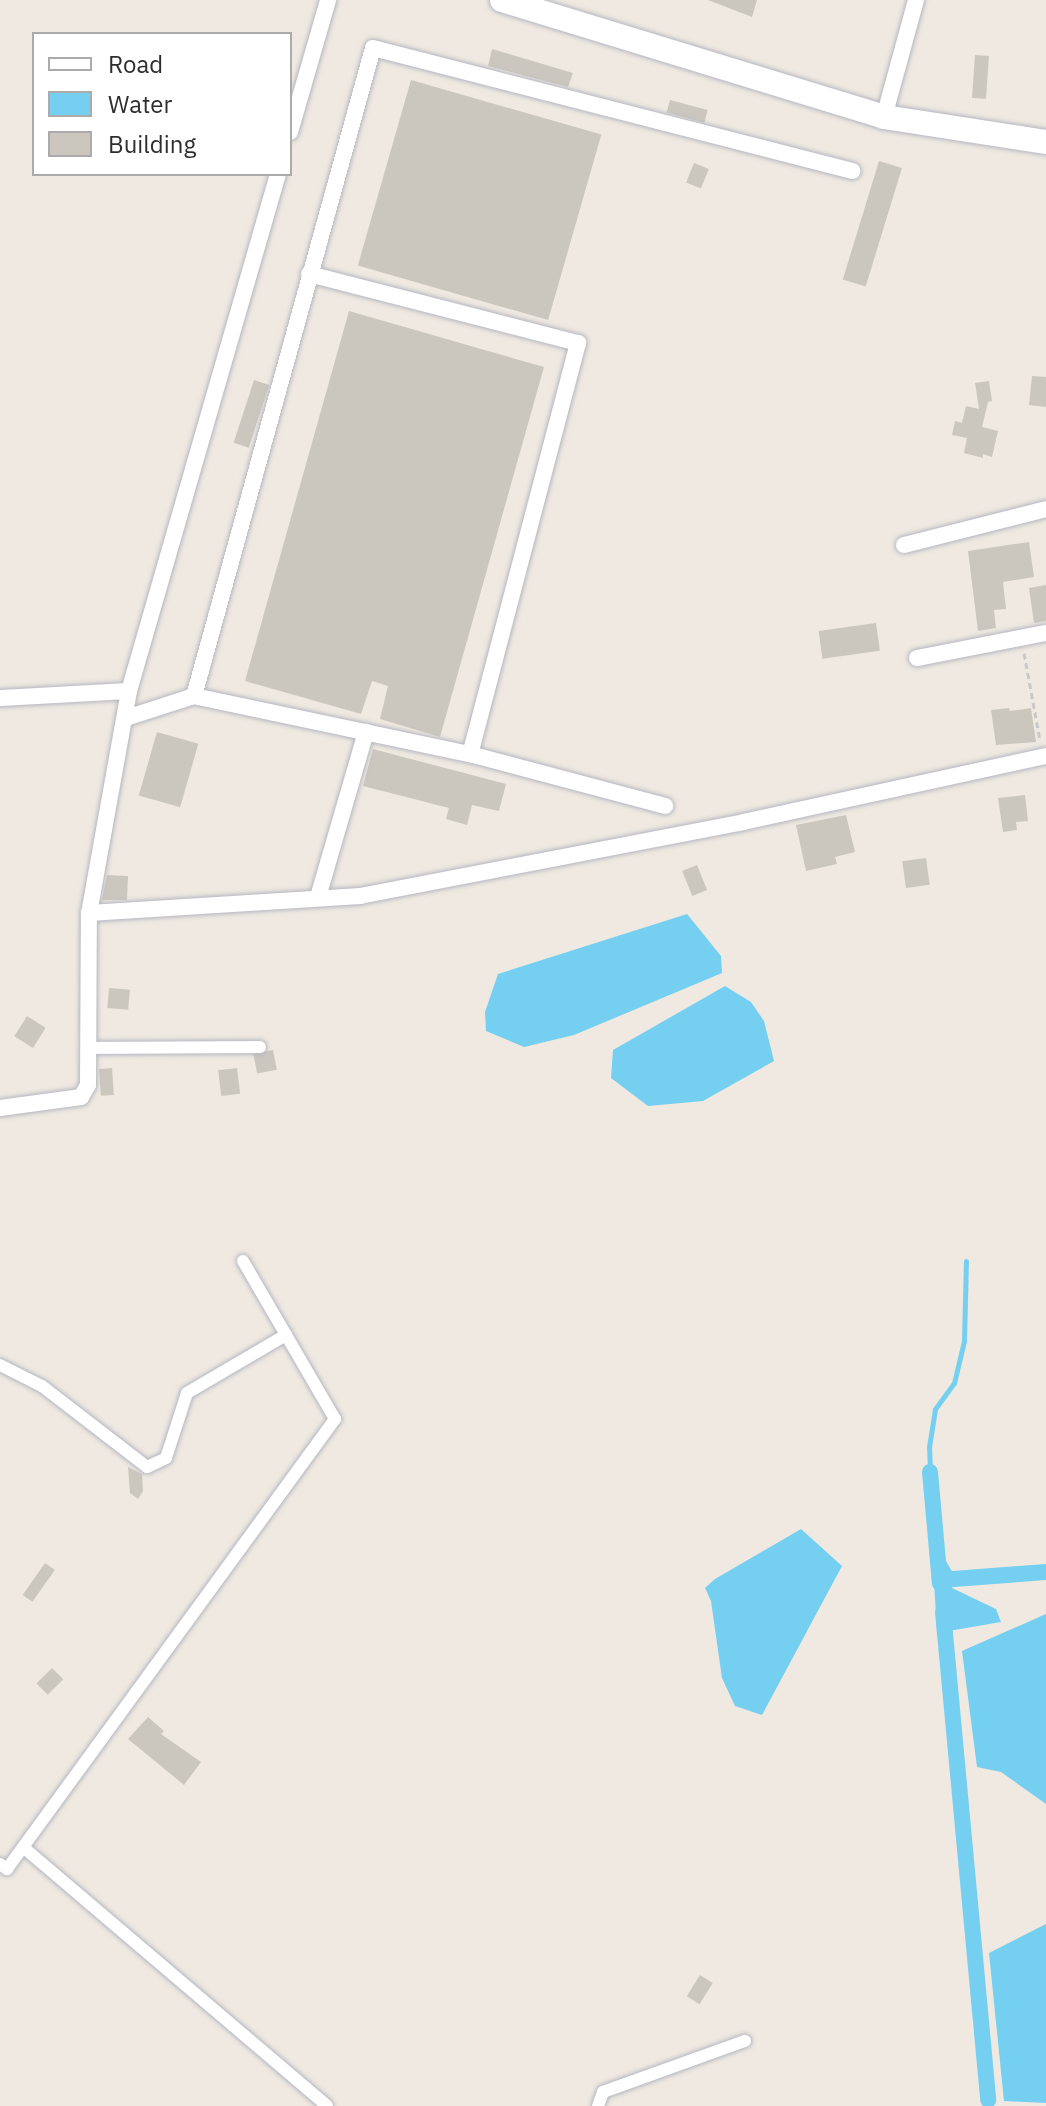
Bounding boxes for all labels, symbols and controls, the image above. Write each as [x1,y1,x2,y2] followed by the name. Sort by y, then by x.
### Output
[32,32,292,176] legend
[108,48,163,80] text: Road
[108,88,172,120] text: Water
[108,128,196,160] text: Building

